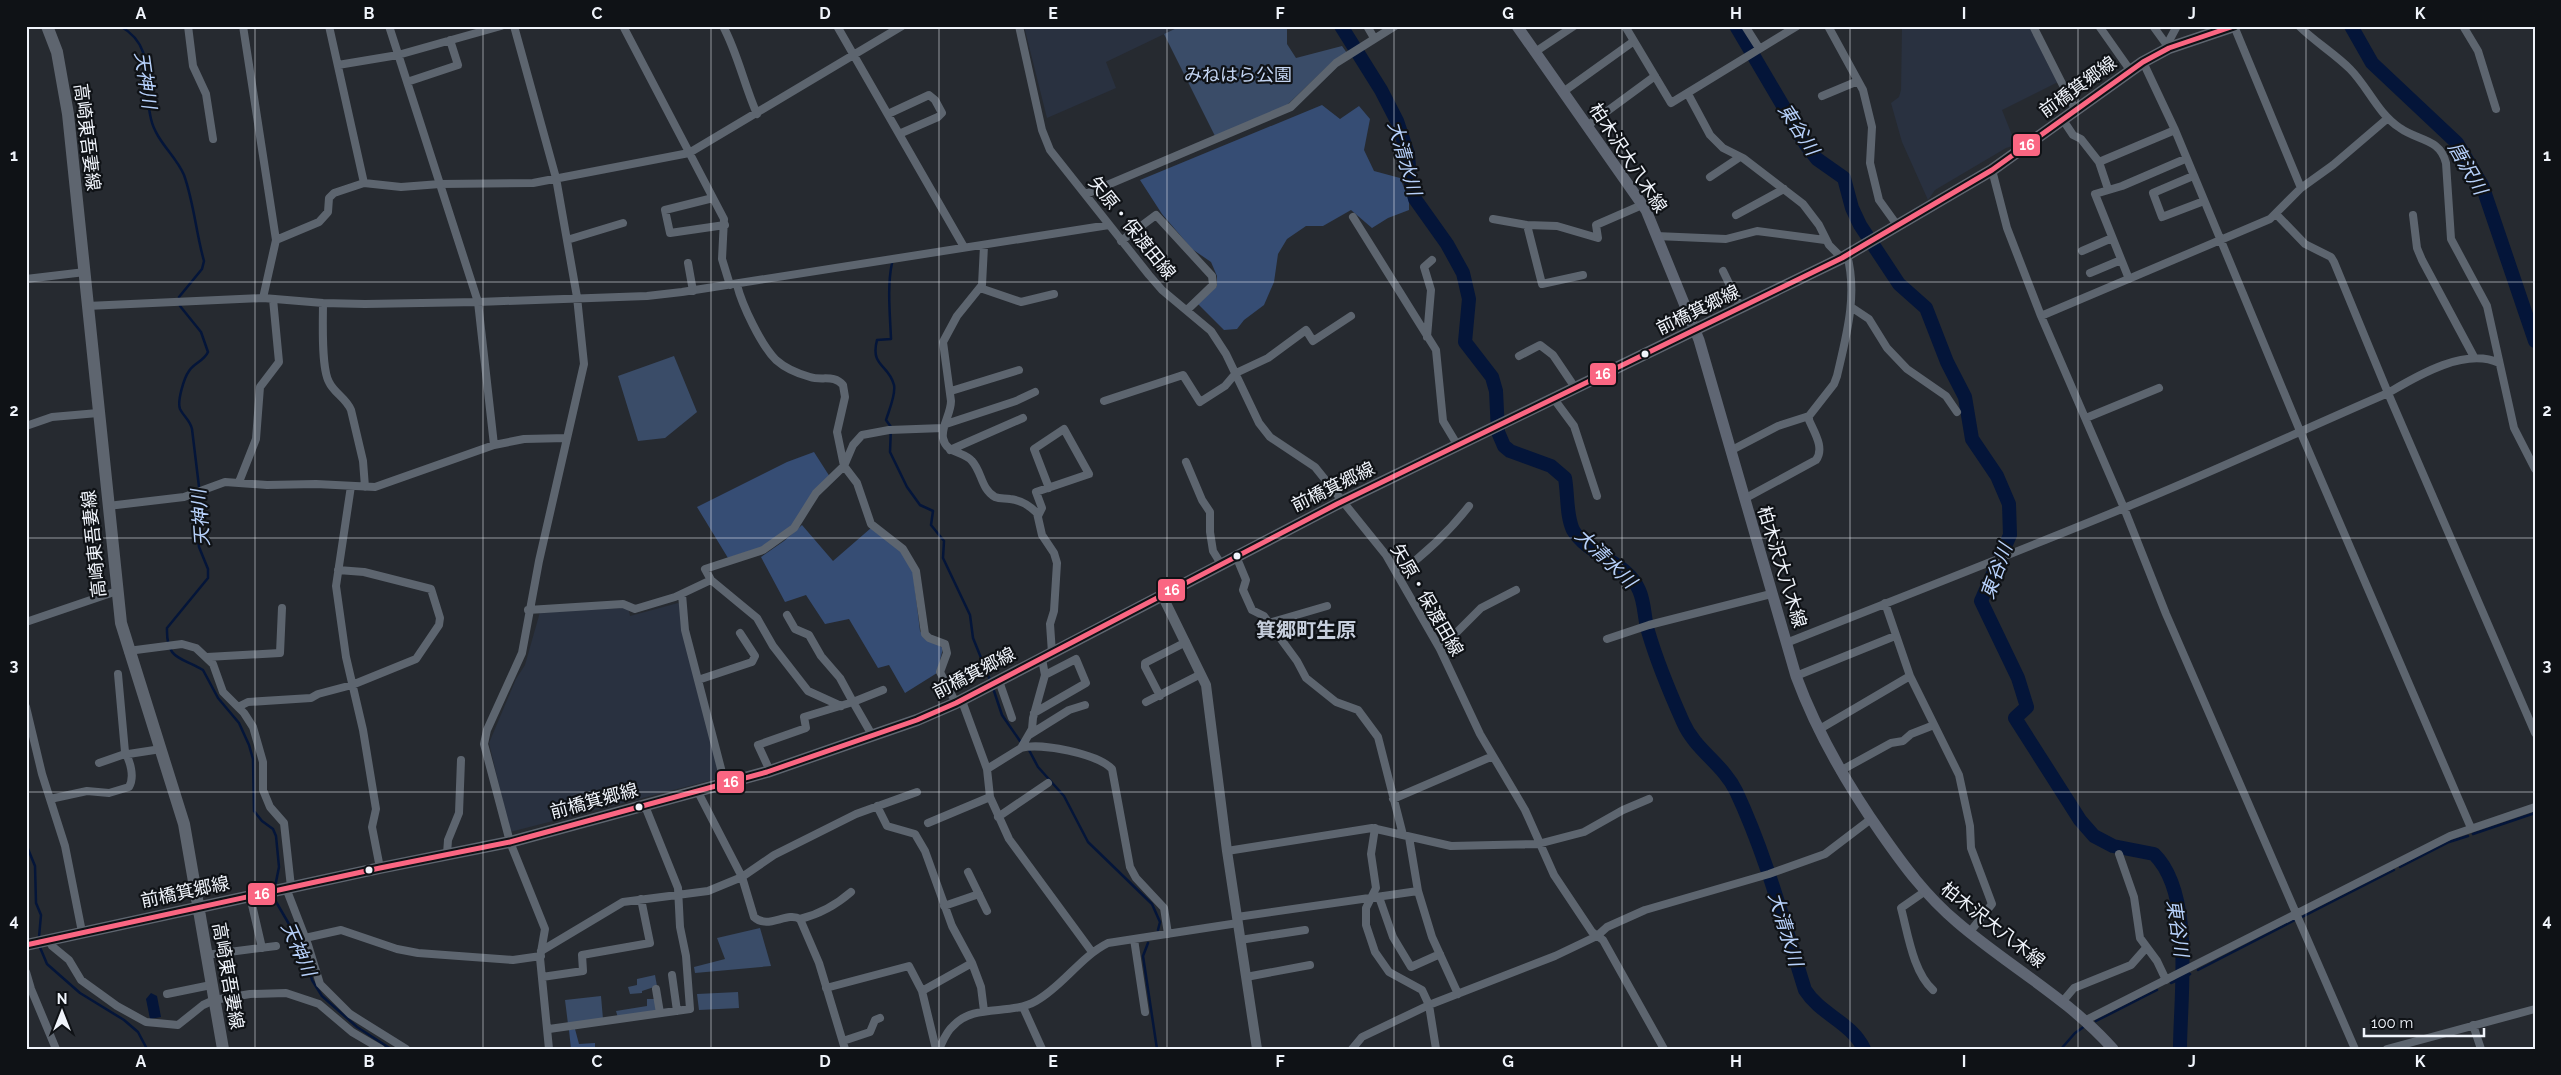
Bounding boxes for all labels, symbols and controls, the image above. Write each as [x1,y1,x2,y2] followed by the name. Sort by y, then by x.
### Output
[136,4,147,23] text: A
[364,4,375,23] text: B
[592,4,603,23] text: C
[819,4,831,23] text: D
[1048,4,1058,23] text: E
[1275,4,1285,23] text: F
[1502,4,1514,23] text: G
[1730,4,1742,23] text: H
[1962,4,1966,23] text: I
[2188,4,2196,23] text: J
[2415,4,2426,23] text: K
[131,50,161,112] water label: 天神川
[2035,52,2120,122] street label: 前橋箕郷線
[1184,64,1292,85] park label: みねはら公園
[70,82,104,192] street label: 高崎東吾妻線
[1585,99,1672,216] street label: 柏木沢大八木線
[1774,99,1825,161] water label: 東谷川
[1384,118,1427,199] water label: 大清水川
[2012,133,2041,157] line badge: 16
[2019,137,2035,153] text: 16
[2444,138,2493,200] water label: 唐沢川
[10,146,18,165] text: 1
[2543,146,2551,165] text: 1
[1085,172,1180,283] street label: 矢原・保渡田線
[1653,280,1743,339] street label: 前橋箕郷線
[1640,349,1650,359] unlabelled marker
[1589,362,1617,386] line badge: 16
[1595,366,1611,382] text: 16
[9,401,19,420] text: 2
[2542,401,2552,420] text: 2
[1288,457,1378,516] street label: 前橋箕郷線
[187,487,213,547] water label: 天神川
[77,489,110,599] street label: 高崎東吾妻線
[1754,504,1811,630] street label: 柏木沢大八木線
[1571,524,1642,594] water label: 大清水川
[1976,539,2017,602] water label: 東谷川
[1387,540,1468,660] street label: 矢原・保渡田線
[1232,551,1242,561] unlabelled marker
[1157,578,1186,602] line badge: 16
[1164,582,1180,598] text: 16
[1256,618,1356,642] district label: 箕郷町生原
[929,643,1019,702] street label: 前橋箕郷線
[10,656,19,675] text: 3
[2543,656,2552,675] text: 3
[716,770,745,794] line badge: 16
[723,774,739,790] text: 16
[548,779,640,822] street label: 前橋箕郷線
[634,802,644,812] unlabelled marker
[364,865,374,875] unlabelled marker
[139,872,231,911] street label: 前橋箕郷線
[1937,878,2049,972] street label: 柏木沢大八木線
[247,882,276,906] line badge: 16
[254,886,270,902] text: 16
[1764,889,1808,970] water label: 大清水川
[2163,898,2193,960] water label: 東谷川
[9,911,19,930] text: 4
[2542,911,2552,930] text: 4
[277,918,321,981] water label: 天神川
[209,921,248,1031] street label: 高崎東吾妻線
[38,988,88,1038] north arrow
[57,991,67,1007] text: N
[2364,1005,2484,1037] scale bar
[2371,1014,2413,1032] text: 100 m
[136,1052,147,1071] text: A
[364,1052,375,1071] text: B
[592,1052,603,1071] text: C
[819,1052,831,1071] text: D
[1048,1052,1058,1071] text: E
[1275,1052,1285,1071] text: F
[1502,1052,1514,1071] text: G
[1730,1052,1742,1071] text: H
[1962,1052,1966,1071] text: I
[2188,1052,2196,1071] text: J
[2415,1052,2426,1071] text: K

